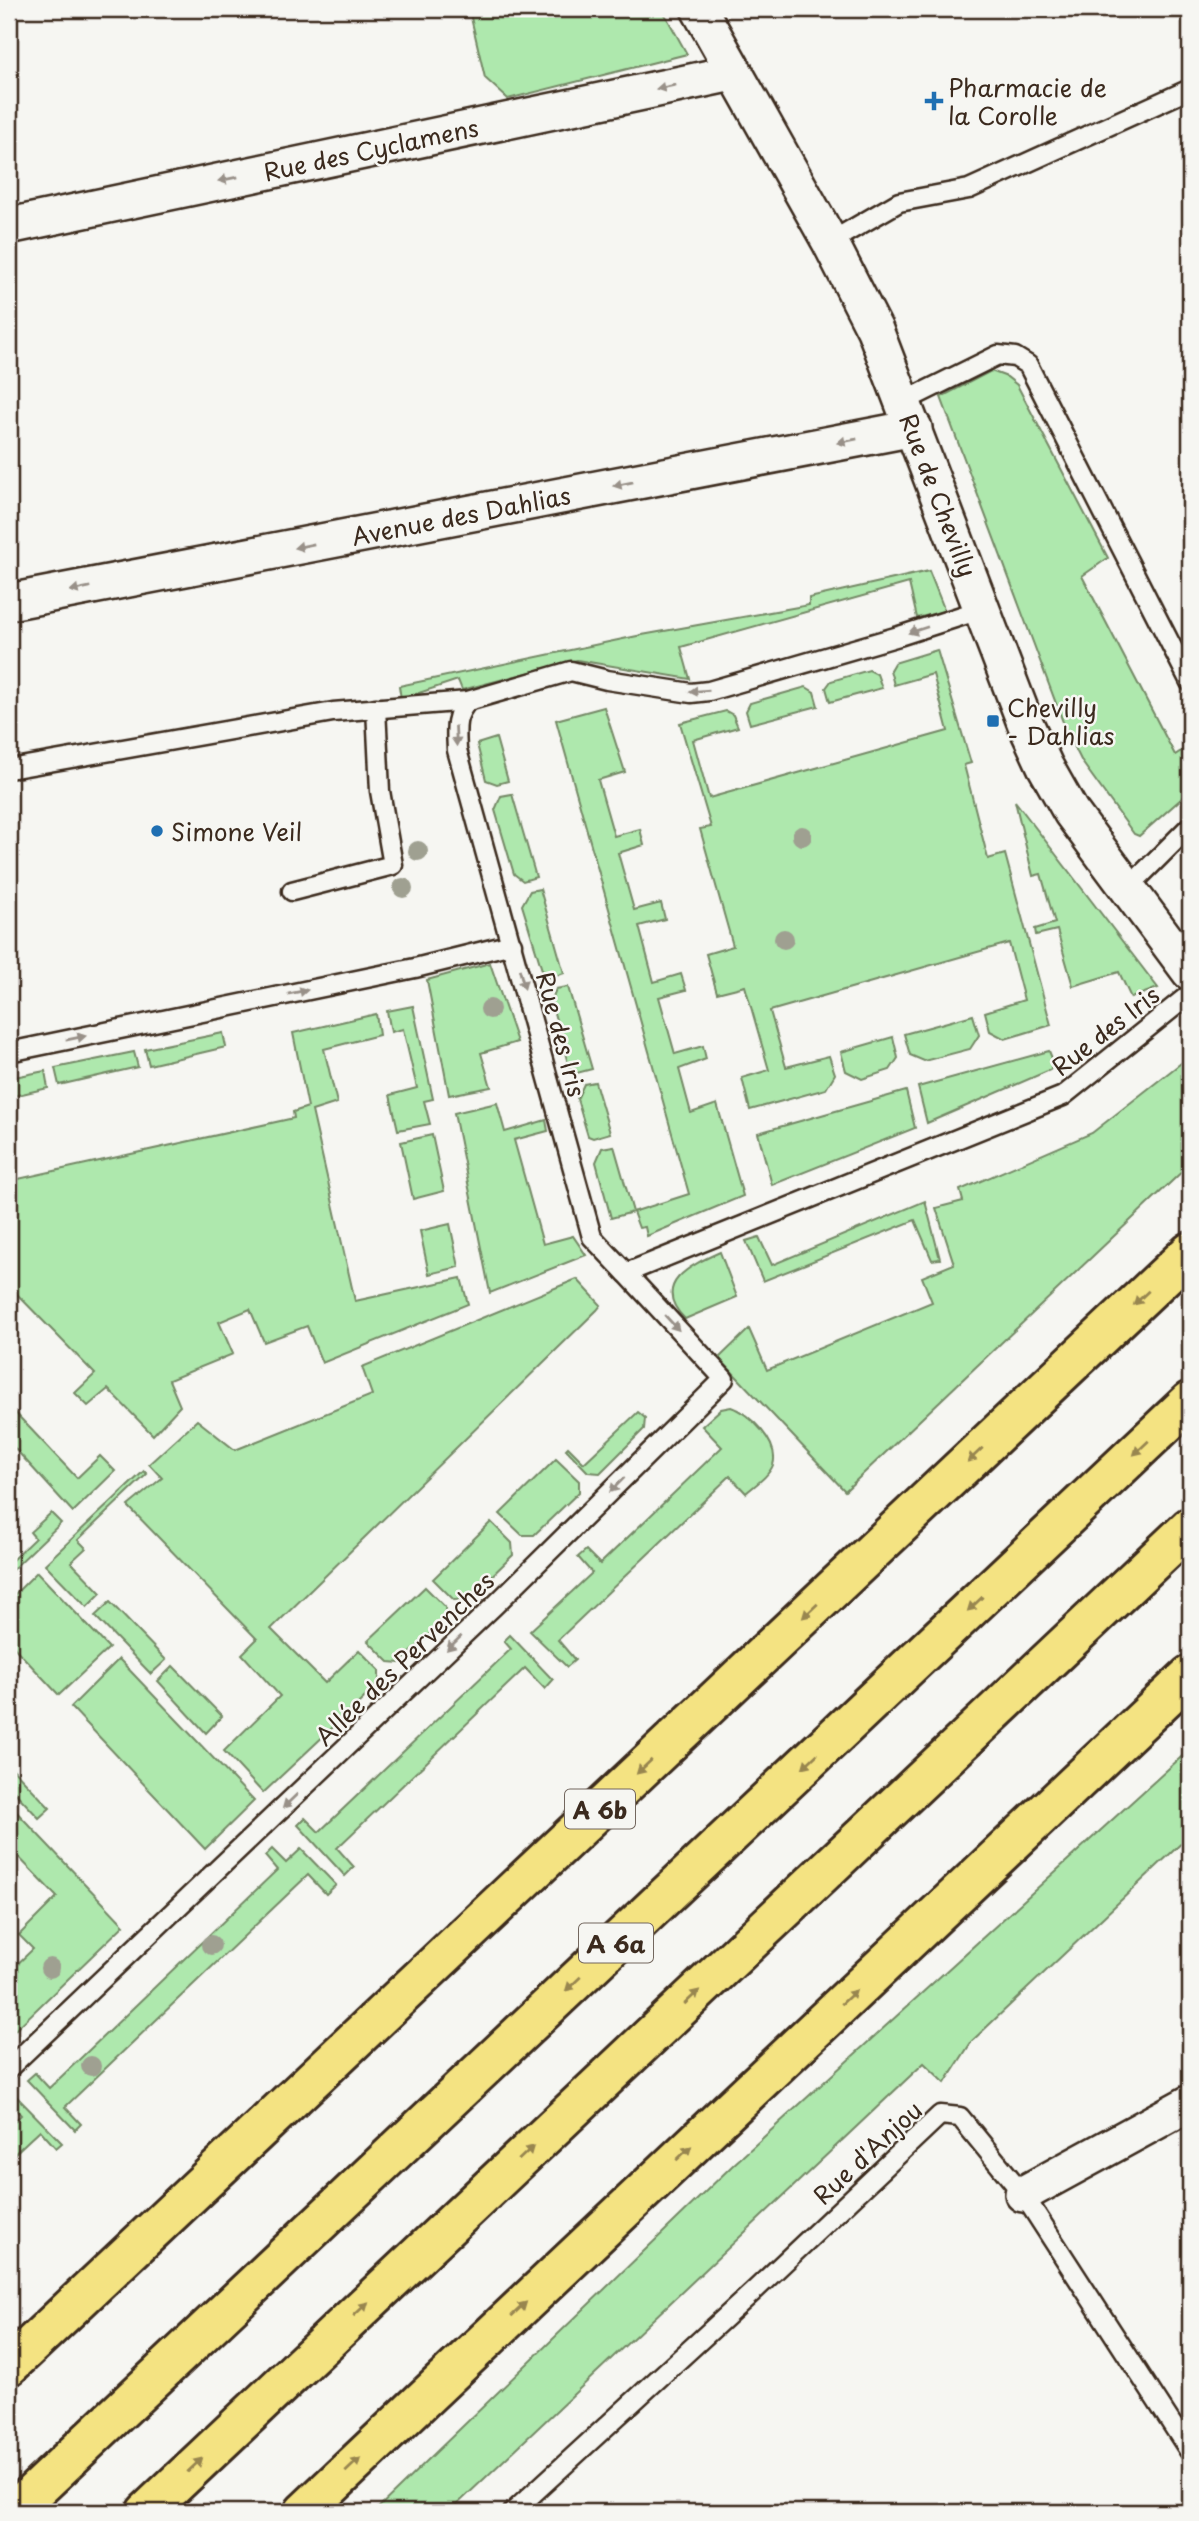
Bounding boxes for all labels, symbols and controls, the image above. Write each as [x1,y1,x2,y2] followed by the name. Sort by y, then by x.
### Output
[948,69,1107,133] place label: Pharmacie de la Corolle
[655,82,677,93] one-way arrow
[926,93,942,109] marker: Pharmacie de la Corolle
[260,109,482,189] street label: Rue des Cyclamens
[217,174,239,185] one-way arrow
[891,408,987,582] street label: Rue de Chevilly
[836,436,858,447] one-way arrow
[348,476,574,554] street label: Avenue des Dahlias
[612,479,634,490] one-way arrow
[293,540,315,551] one-way arrow
[69,583,91,594] one-way arrow
[907,626,928,636] one-way arrow
[688,686,710,697] one-way arrow
[1007,689,1114,753] place label: Chevilly - Dahlias
[985,713,1001,729] marker: Chevilly - Dahlias
[451,725,462,747] one-way arrow
[171,813,302,849] place label: Simone Veil
[149,823,165,839] marker: Simone Veil
[528,967,596,1101] street label: Rue des Iris
[517,969,527,990] one-way arrow
[1043,976,1167,1084] street label: Rue des Iris
[287,986,309,997] one-way arrow
[65,1033,87,1044] one-way arrow
[1133,1290,1150,1306] one-way arrow
[664,1314,680,1331] one-way arrow
[1133,1440,1150,1456] one-way arrow
[967,1446,984,1462] one-way arrow
[609,1476,626,1492] one-way arrow
[306,1563,502,1753] street label: Allée des Pervenches
[967,1596,984,1612] one-way arrow
[802,1602,819,1618] one-way arrow
[446,1635,463,1651] one-way arrow
[802,1752,819,1768] one-way arrow
[636,1758,653,1774] one-way arrow
[565,1790,635,1828] road number: A 6b
[282,1793,299,1809] one-way arrow
[579,1924,653,1962] road number: A 6a
[564,1976,582,1992] one-way arrow
[841,1988,858,2005] one-way arrow
[683,1989,701,2005] one-way arrow
[804,2092,930,2212] street label: Rue d'Anjou
[675,2145,693,2161] one-way arrow
[517,2146,534,2162] one-way arrow
[352,2302,369,2318] one-way arrow
[510,2302,527,2318] one-way arrow
[186,2458,203,2474] one-way arrow
[344,2458,361,2474] one-way arrow

